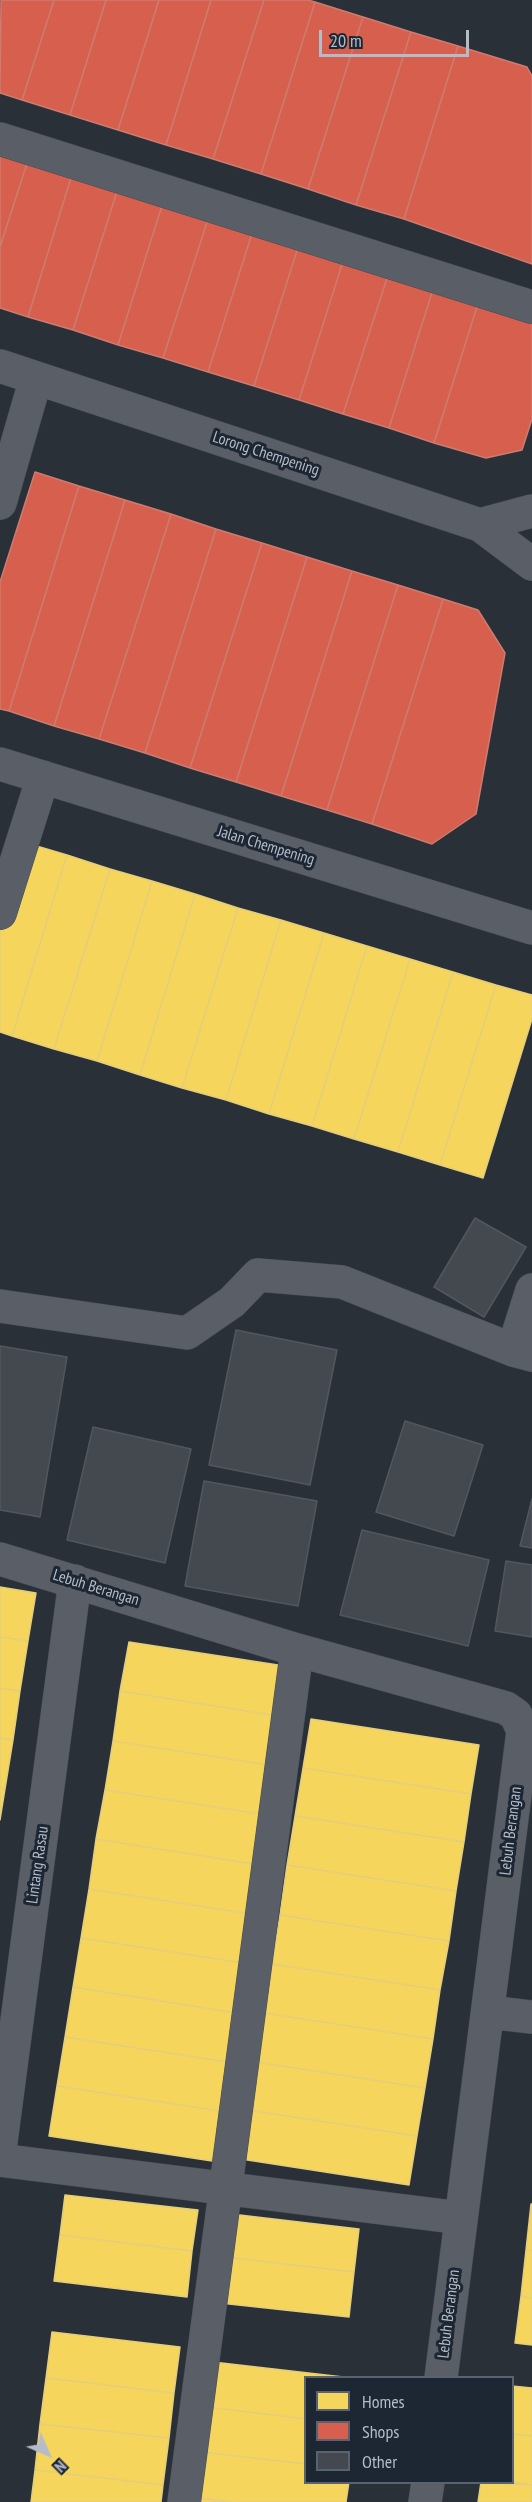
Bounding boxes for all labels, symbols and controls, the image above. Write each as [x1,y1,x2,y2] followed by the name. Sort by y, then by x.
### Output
[322,18,472,56] scale bar
[330,29,362,52] text: 20 m
[210,428,322,480] street label: Lorong Chempening
[215,822,317,870] street label: Jalan Chempening
[51,1566,141,1610] street label: Lebuh Berangan
[496,1786,526,1876] street label: Lebuh Berangan
[23,1825,53,1905] street label: Lintang Rasau
[434,2269,464,2359] street label: Lebuh Berangan
[304,2376,514,2484] legend
[362,2390,405,2413] text: Homes
[362,2420,399,2443] text: Shops
[18,2424,78,2484] north arrow
[362,2450,397,2473] text: Other
[51,2457,71,2477] text: N

